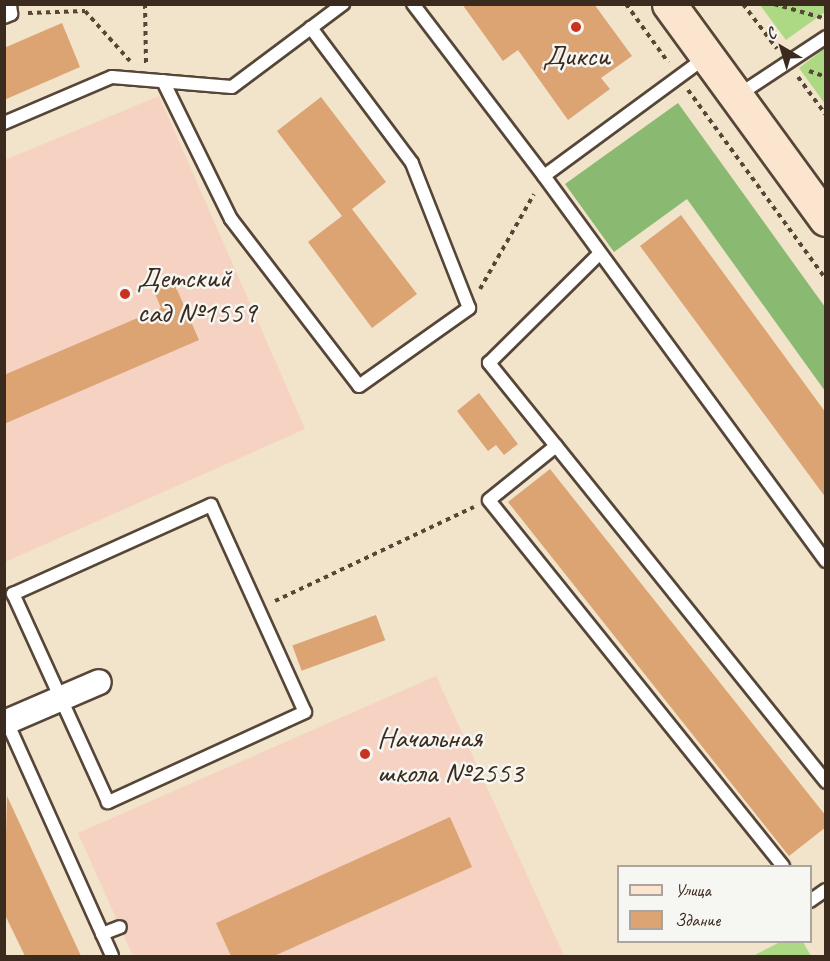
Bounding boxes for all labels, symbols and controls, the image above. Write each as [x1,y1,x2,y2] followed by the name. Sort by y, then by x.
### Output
[752,18,812,78] north arrow
[569,20,583,34] marker: Дикси
[762,24,780,44] text: С
[542,37,610,73] place label: Дикси
[137,259,256,330] place label: Детский сад №1559
[118,287,132,301] marker: Детский сад №1559
[377,719,523,789] place label: Начальная школа №2553
[358,747,372,761] marker: Начальная школа №2553
[617,865,812,943] legend
[675,879,711,901] text: Улица
[675,909,720,931] text: Здание

